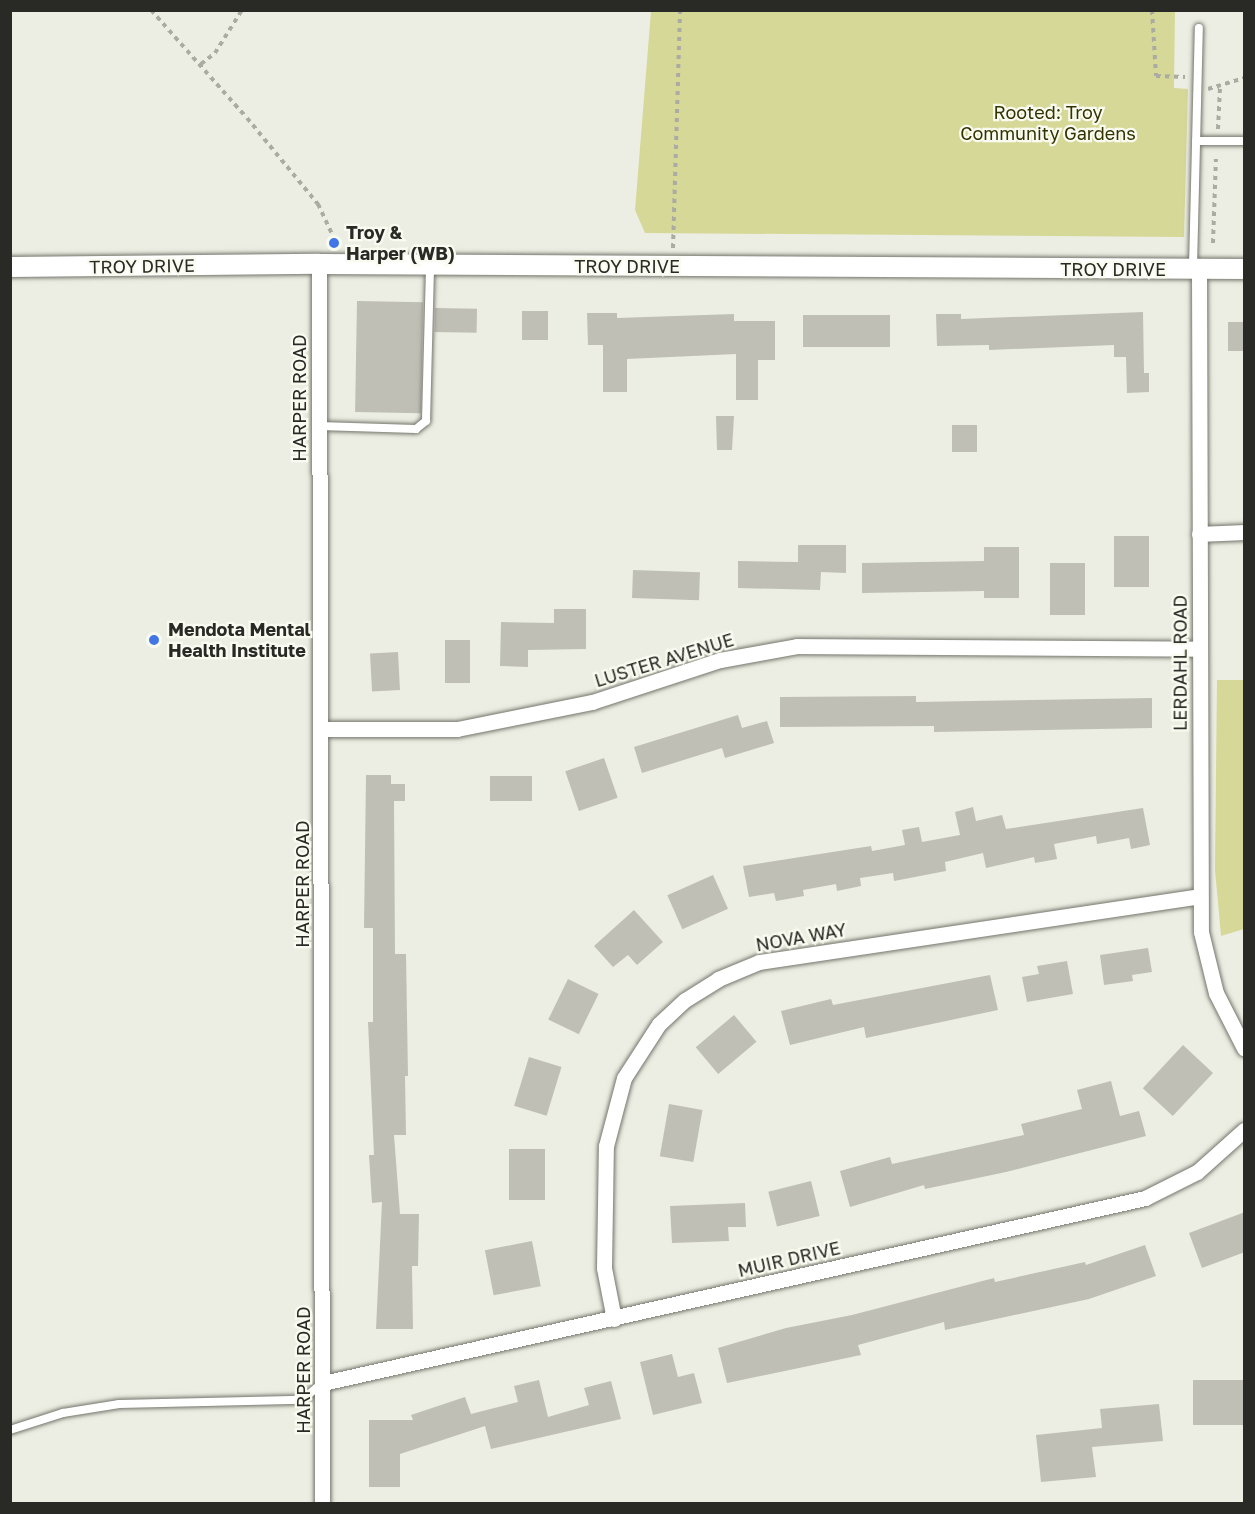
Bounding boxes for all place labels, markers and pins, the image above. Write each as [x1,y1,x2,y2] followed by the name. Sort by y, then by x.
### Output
[346,222,455,264] place label: Troy & Harper (WB)
[327,236,341,250] marker: Troy & Harper (WB)
[168,619,311,662] place label: Mendota Mental Health Institute
[145,631,163,649] marker: Mendota Mental Health Institute

